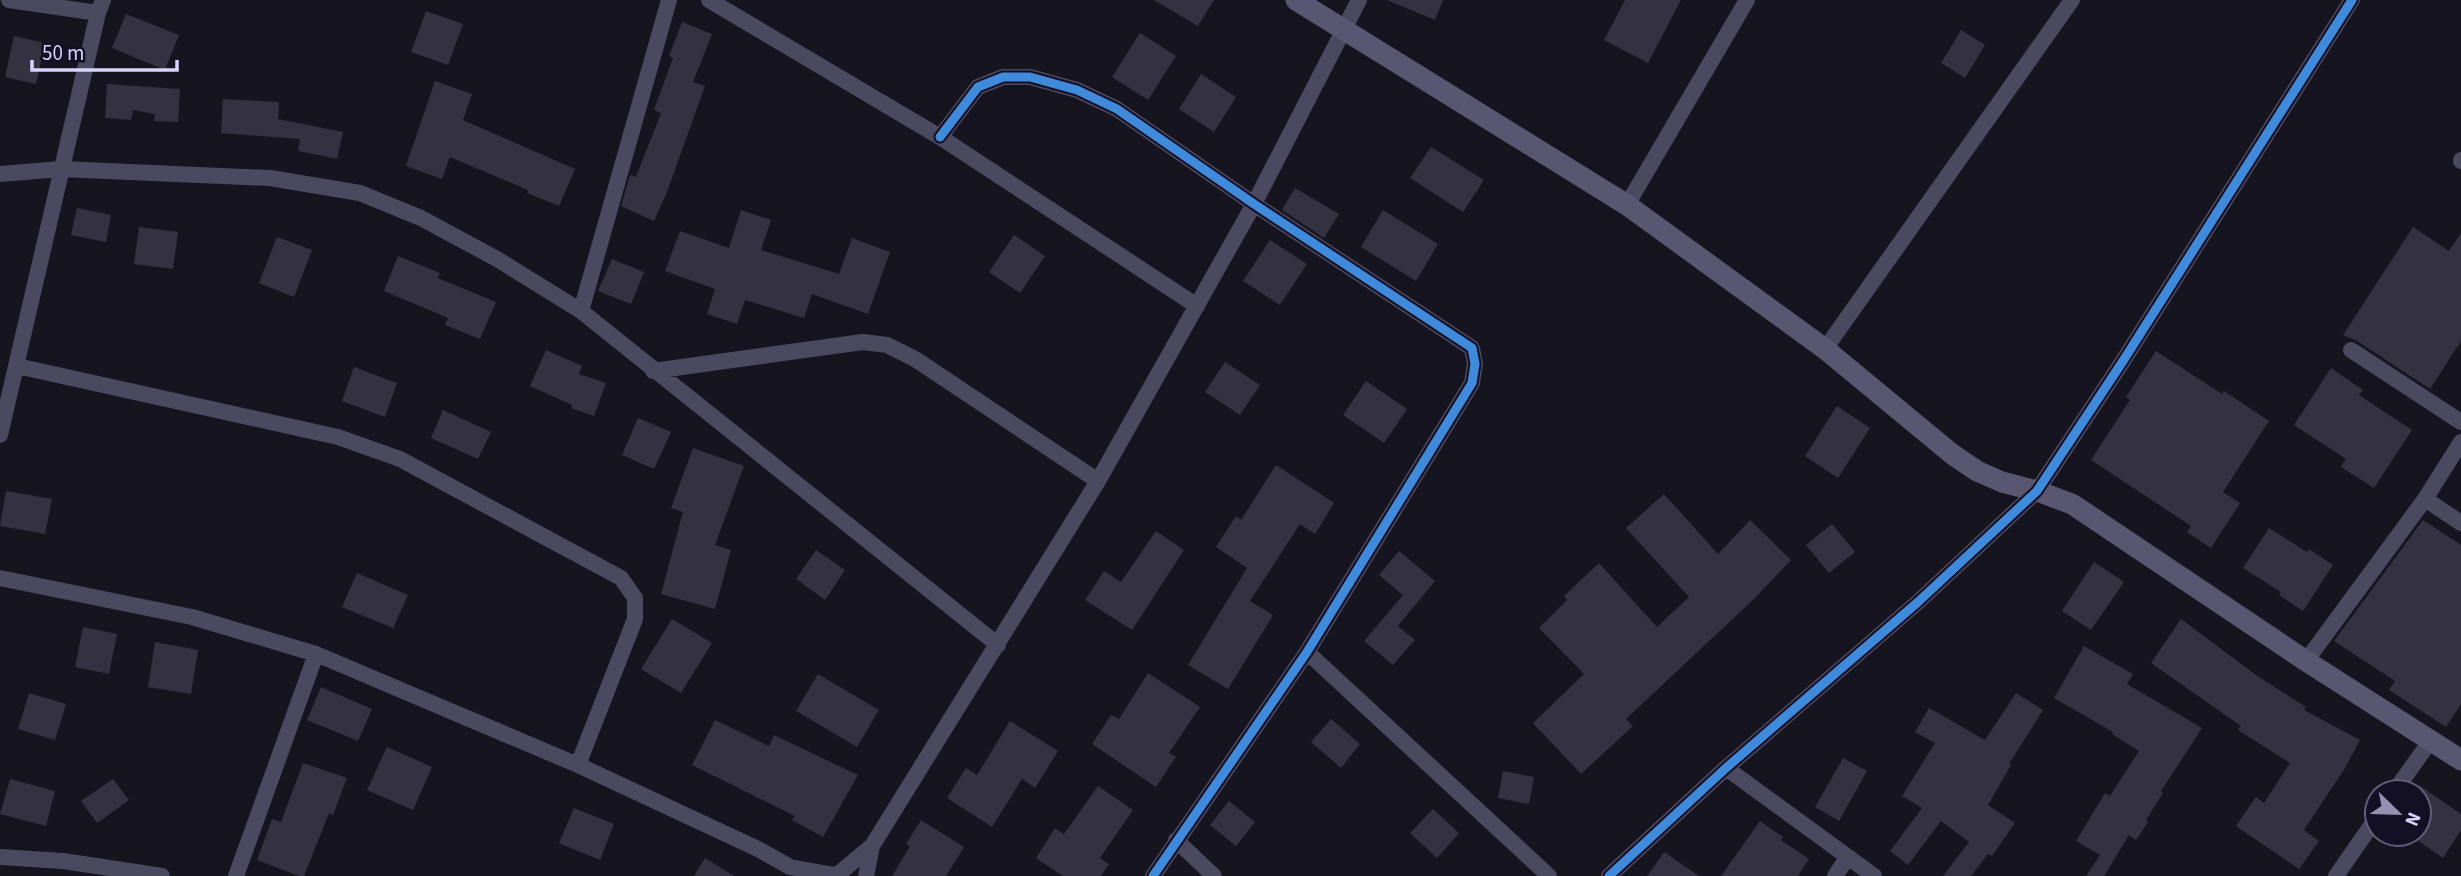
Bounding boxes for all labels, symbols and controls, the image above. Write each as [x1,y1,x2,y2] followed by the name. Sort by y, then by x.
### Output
[32,28,177,72] scale bar
[42,38,84,68] text: 50 m
[2363,778,2433,848] north arrow
[2397,808,2427,830] text: N

